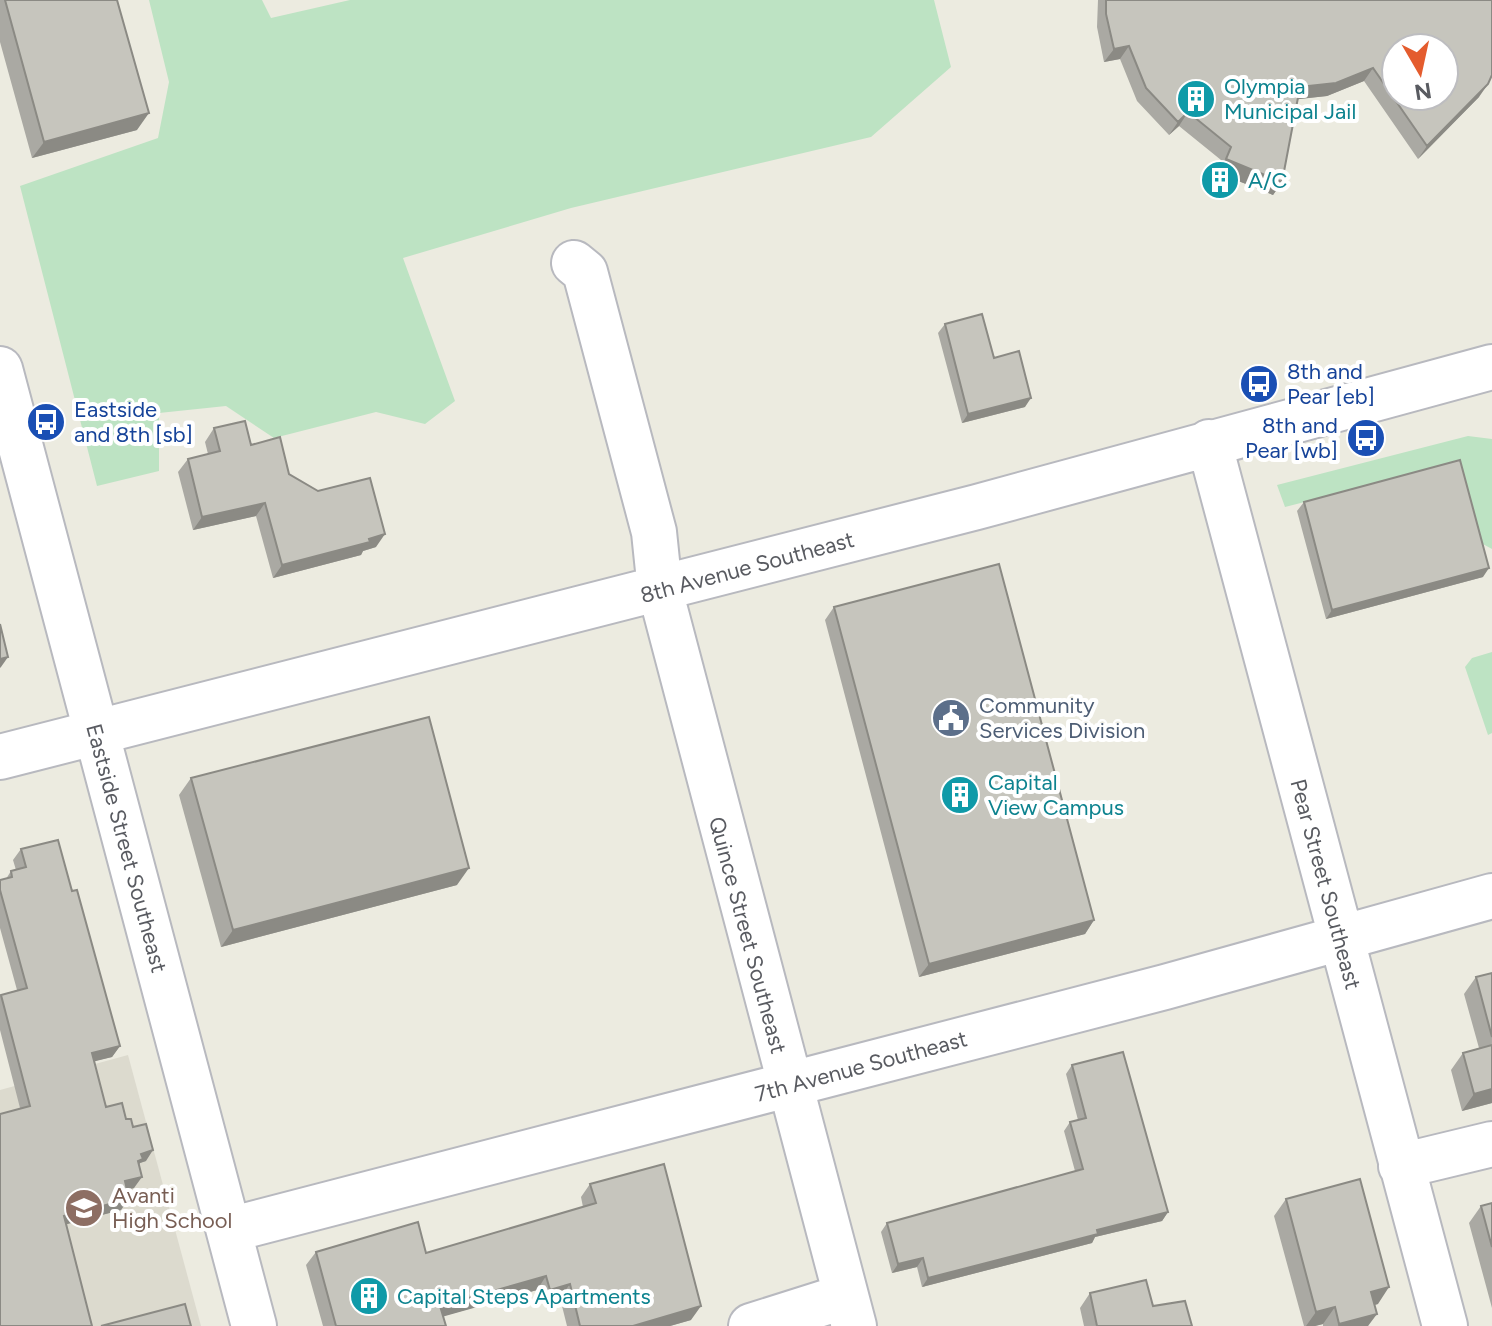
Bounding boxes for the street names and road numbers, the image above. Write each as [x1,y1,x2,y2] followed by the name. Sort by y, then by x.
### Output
[637,526,857,609] street label: 8th Avenue Southeast
[80,721,173,975] street label: Eastside Street Southeast
[1284,776,1367,992] street label: Pear Street Southeast
[703,814,792,1057] street label: Quince Street Southeast
[752,1025,970,1108] street label: 7th Avenue Southeast

